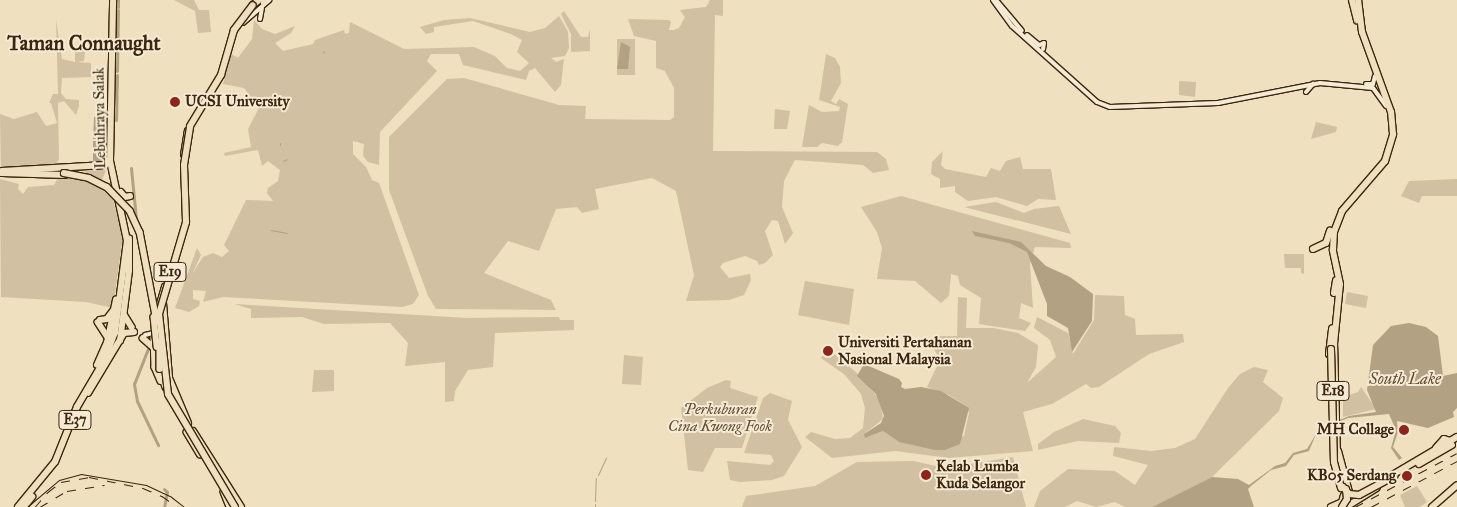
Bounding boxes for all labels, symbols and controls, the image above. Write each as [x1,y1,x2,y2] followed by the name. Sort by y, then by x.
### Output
[7,31,161,55] district label: Taman Connaught
[90,67,110,169] street label: Lebuhraya Salak
[185,93,290,111] place label: UCSI University
[169,96,181,108] marker: UCSI University
[152,260,188,284] road number: E19
[838,333,972,368] place label: Universiti Pertahanan Nasional Malaysia
[822,345,834,357] marker: Universiti Pertahanan Nasional Malaysia
[1369,369,1441,389] water label: South Lake
[1316,380,1350,402] road number: E18
[668,400,772,435] park label: Perkuburan Cina Kwong Fook
[58,408,92,432] road number: E37
[1317,421,1394,439] place label: MH Collage
[1398,424,1410,436] marker: MH Collage
[936,457,1025,492] place label: Kelab Lumba Kuda Selangor
[1307,467,1396,485] place label: KB05 Serdang
[920,469,932,481] marker: Kelab Lumba Kuda Selangor
[1400,469,1414,483] marker: KB05 Serdang

